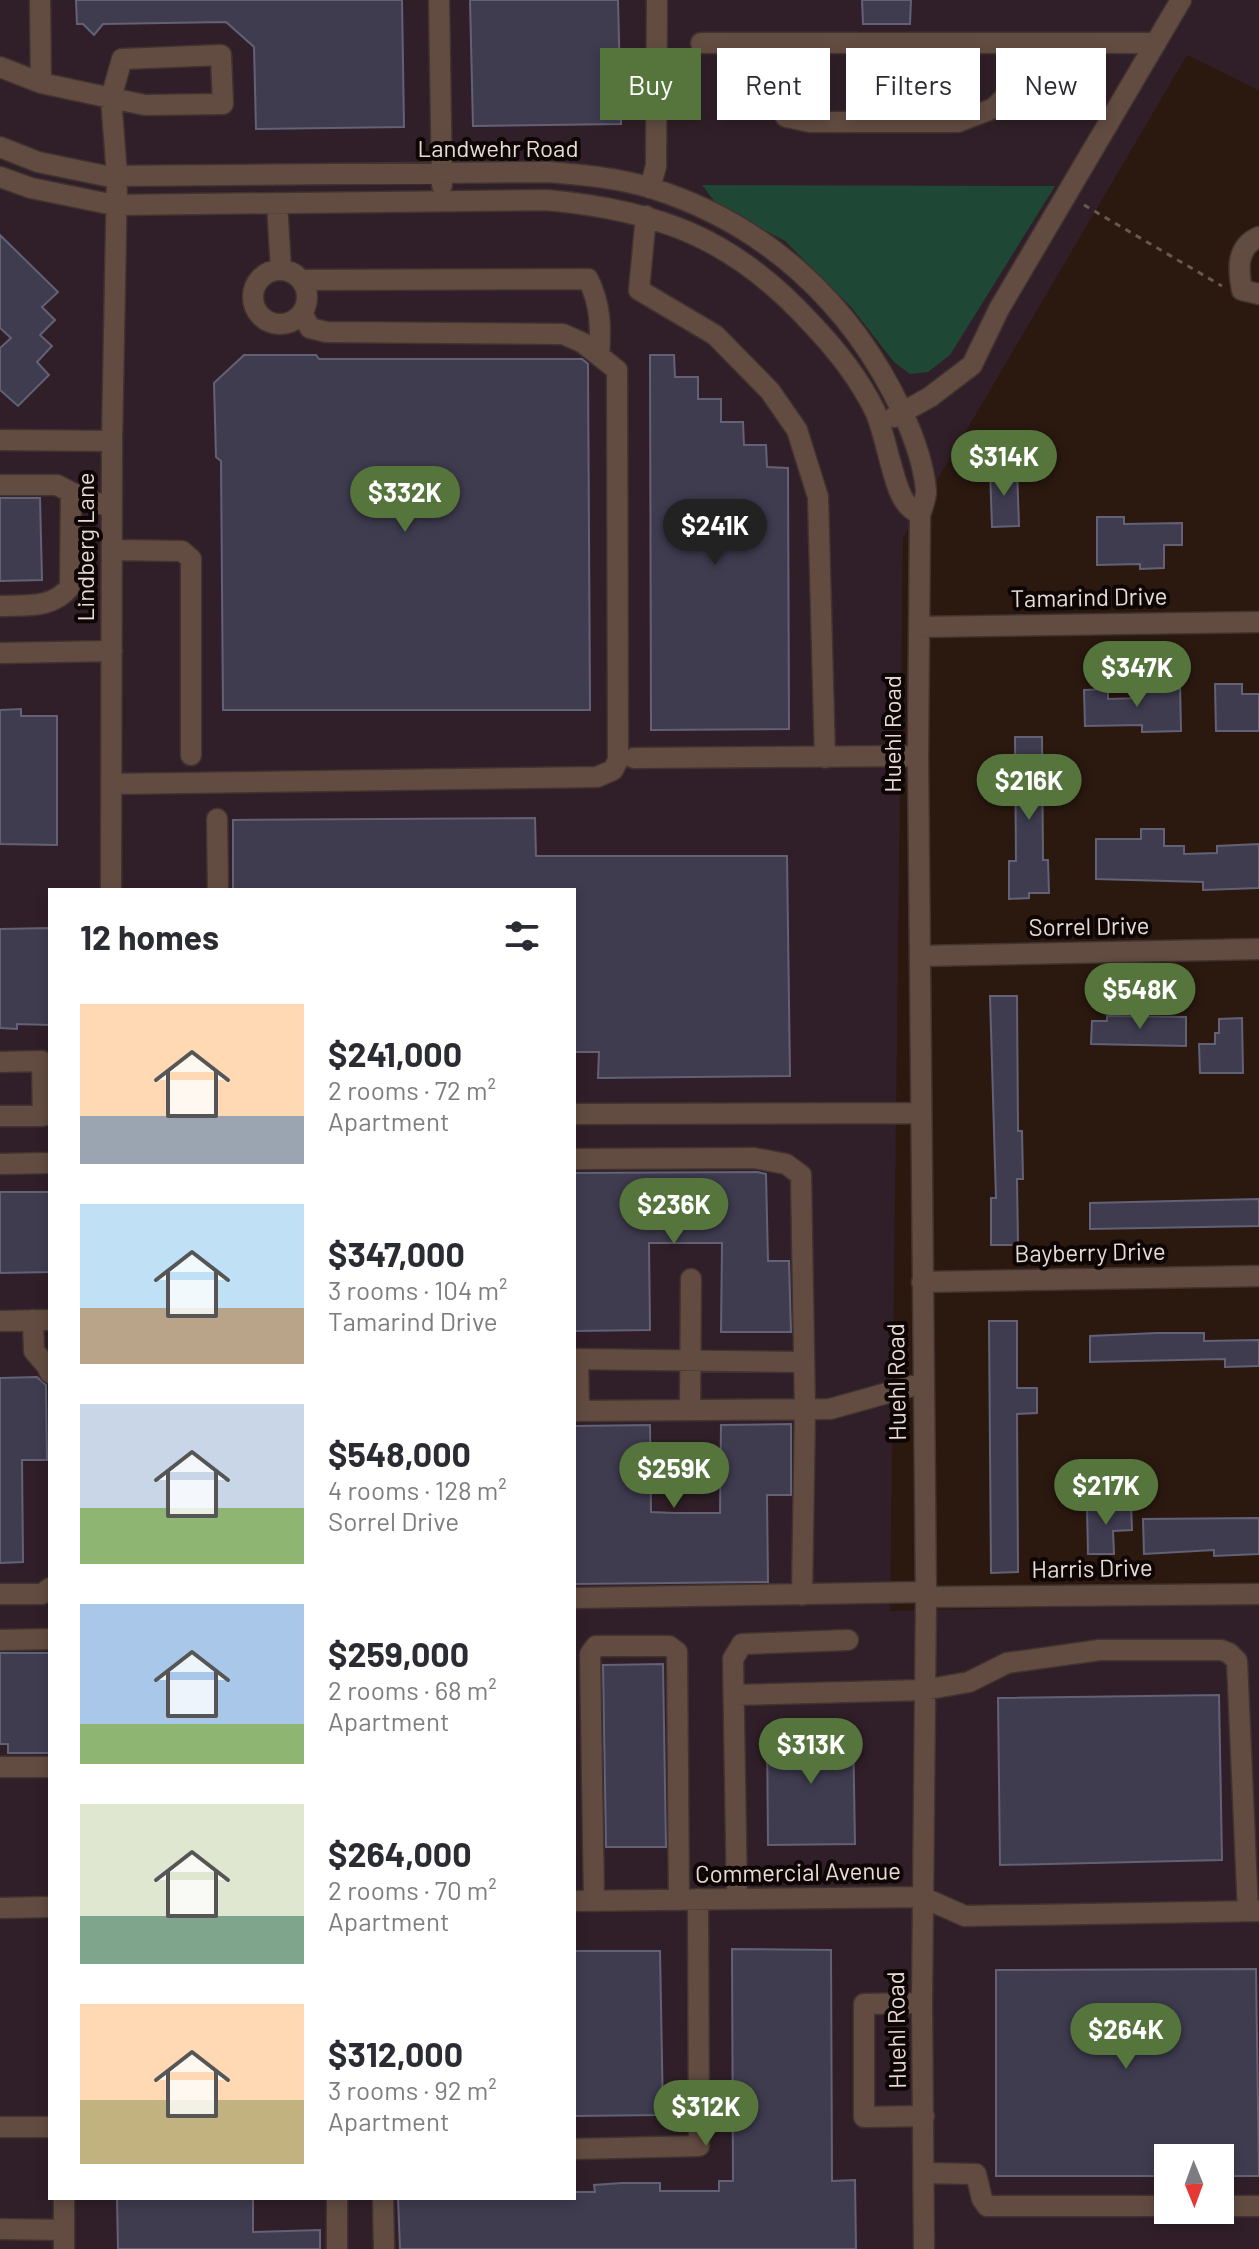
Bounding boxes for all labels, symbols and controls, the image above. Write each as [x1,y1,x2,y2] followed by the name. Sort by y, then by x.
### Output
[600,48,701,120] chip: Buy
[717,48,830,120] chip: Rent
[846,48,980,120] chip: Filters
[996,48,1106,120] chip: New
[418,133,579,162] street label: Landwehr Road
[948,430,1060,498] pin: $314K
[969,440,1039,471] text: $314K
[349,466,461,534] pin: $332K
[70,473,99,621] street label: Lindberg Lane
[368,476,442,507] text: $332K
[659,499,771,567] pin: $241K
[681,509,749,540] text: $241K
[1010,581,1168,612] street label: Tamarind Drive
[1081,641,1193,709] pin: $347K
[1101,651,1173,682] text: $347K
[877,675,906,793] street label: Huehl Road
[973,754,1085,822] pin: $216K
[995,764,1063,795] text: $216K
[1028,910,1150,941] street label: Sorrel Drive
[500,914,544,958] icon: filters
[80,916,219,957] text: 12 homes
[1084,963,1196,1031] pin: $548K
[1103,973,1177,1004] text: $548K
[328,1033,462,1074] text: $241,000
[144,1036,240,1132] icon: home
[328,1074,496,1105] text: 2 rooms · 72 m²
[328,1105,449,1136] text: Apartment
[618,1178,730,1246] pin: $236K
[637,1188,711,1219] text: $236K
[328,1233,465,1274] text: $347,000
[144,1236,240,1332] icon: home
[1014,1236,1166,1267] street label: Bayberry Drive
[328,1274,507,1305] text: 3 rooms · 104 m²
[328,1305,498,1336] text: Tamarind Drive
[880,1323,911,1441] street label: Huehl Road
[328,1433,471,1474] text: $548,000
[144,1436,240,1532] icon: home
[618,1442,730,1510] pin: $259K
[637,1452,711,1483] text: $259K
[1050,1459,1162,1527] pin: $217K
[1072,1469,1140,1500] text: $217K
[328,1474,507,1505] text: 4 rooms · 128 m²
[328,1505,459,1536] text: Sorrel Drive
[1031,1552,1153,1583] street label: Harris Drive
[328,1633,469,1674] text: $259,000
[144,1636,240,1732] icon: home
[328,1674,497,1705] text: 2 rooms · 68 m²
[328,1705,449,1736] text: Apartment
[755,1718,867,1786] pin: $313K
[777,1728,845,1759] text: $313K
[328,1833,472,1874] text: $264,000
[144,1836,240,1932] icon: home
[695,1855,901,1888] street label: Commercial Avenue
[328,1874,497,1905] text: 2 rooms · 70 m²
[328,1905,449,1936] text: Apartment
[880,1971,911,2089] street label: Huehl Road
[1070,2003,1182,2071] pin: $264K
[1088,2013,1164,2044] text: $264K
[328,2033,463,2074] text: $312,000
[144,2036,240,2132] icon: home
[328,2074,497,2105] text: 3 rooms · 92 m²
[650,2080,762,2148] pin: $312K
[672,2090,740,2121] text: $312K
[328,2105,449,2136] text: Apartment
[1154,2144,1234,2224] north arrow
[1154,2144,1234,2224] map controls

